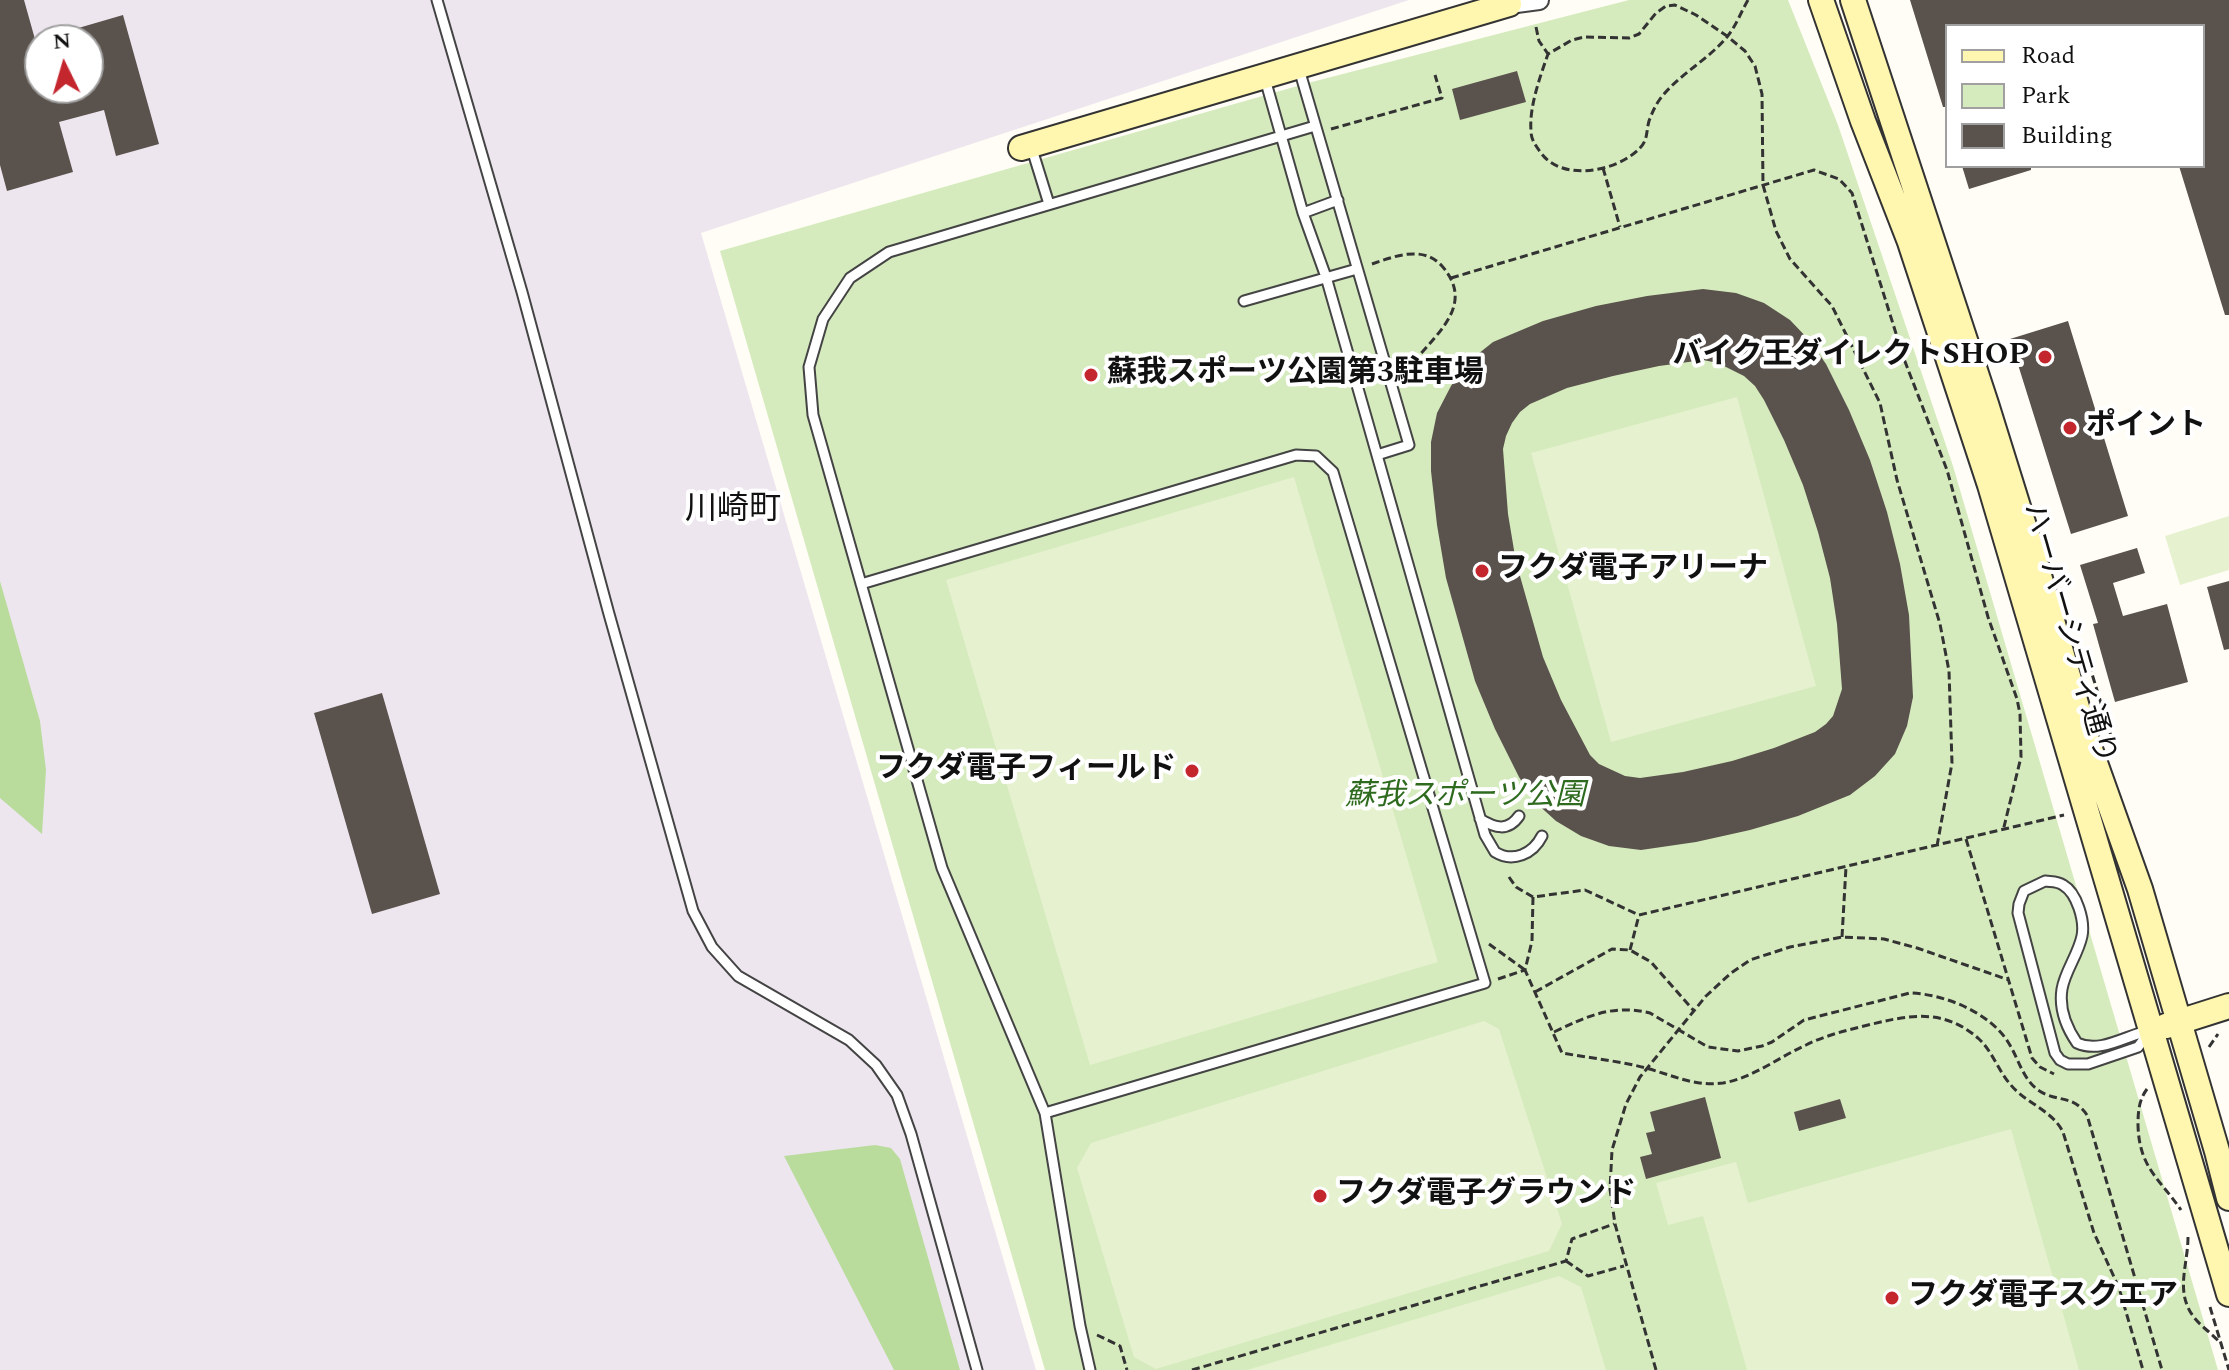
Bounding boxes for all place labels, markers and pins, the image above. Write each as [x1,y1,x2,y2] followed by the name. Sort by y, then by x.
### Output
[1673,339,2029,375] place label: バイク王ダイレクトSHOP
[2036,348,2054,366] marker: バイク王ダイレクトSHOP
[1107,357,1484,393] place label: 蘇我スポーツ公園第3駐車場
[1082,366,1100,384] marker: 蘇我スポーツ公園第3駐車場
[2086,410,2206,446] place label: ポイント
[2061,419,2079,437] marker: ポイント
[1498,553,1768,589] place label: フクダ電子アリーナ
[1473,562,1491,580] marker: フクダ電子アリーナ
[876,753,1176,789] place label: フクダ電子フィールド
[1183,762,1201,780] marker: フクダ電子フィールド
[1336,1178,1636,1214] place label: フクダ電子グラウンド
[1311,1187,1329,1205] marker: フクダ電子グラウンド
[1908,1280,2178,1316] place label: フクダ電子スクエア
[1883,1289,1901,1307] marker: フクダ電子スクエア

